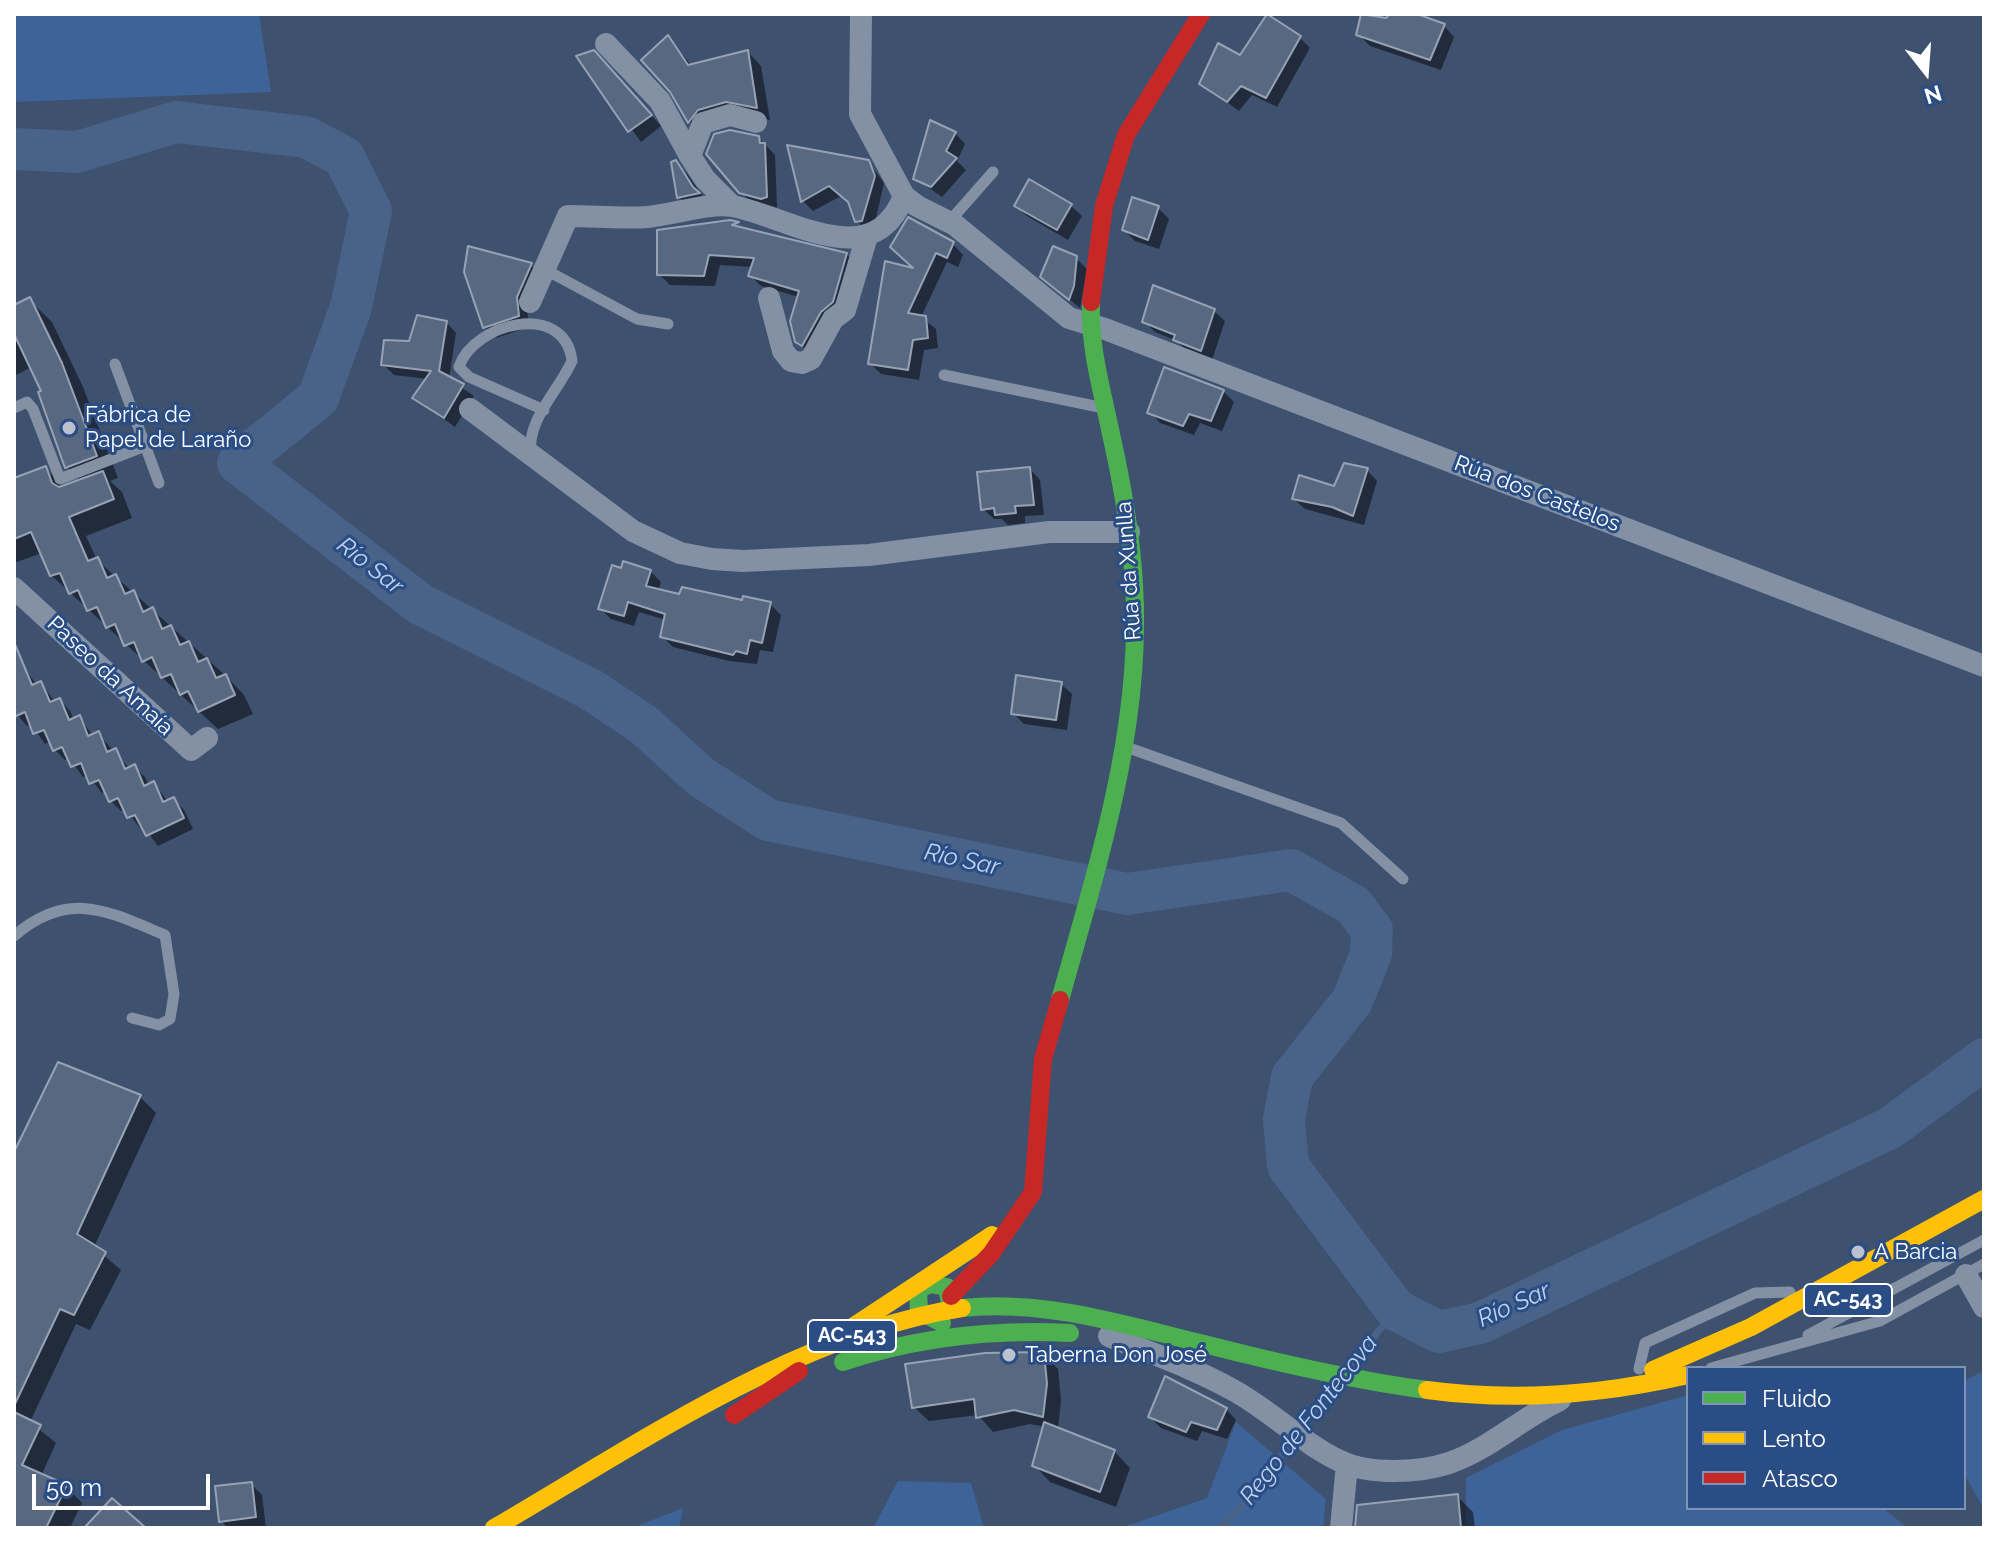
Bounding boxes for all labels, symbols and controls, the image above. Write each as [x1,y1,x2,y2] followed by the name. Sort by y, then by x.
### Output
[1886,32,1966,112] north arrow
[1921,80,1945,110] text: N
[85,402,251,454] place label: Fábrica de Papel de Laraño
[60,419,78,437] marker: Fábrica de Papel de Laraño
[1450,450,1624,538] street label: Rúa dos Castelos
[1111,501,1147,641] street label: Rúa da Xunlla
[331,531,409,601] water label: Río Sar
[41,611,179,741] street label: Paseo da Amaía
[922,838,1002,882] water label: Río Sar
[1874,1239,1957,1265] place label: A Barcia
[1849,1243,1867,1261] marker: A Barcia
[1473,1276,1555,1334] water label: Río Sar
[1804,1284,1892,1316] road number: AC-543
[808,1320,896,1352] road number: AC-543
[1234,1330,1384,1510] water label: Rego de Fontecova
[1025,1342,1207,1368] place label: Taberna Don José
[1000,1346,1018,1364] marker: Taberna Don José
[1686,1366,1966,1510] legend
[1762,1384,1831,1413] text: Fluido
[1762,1424,1826,1453] text: Lento
[36,1458,214,1508] scale bar
[1762,1464,1838,1493] text: Atasco
[46,1473,102,1502] text: 50 m

